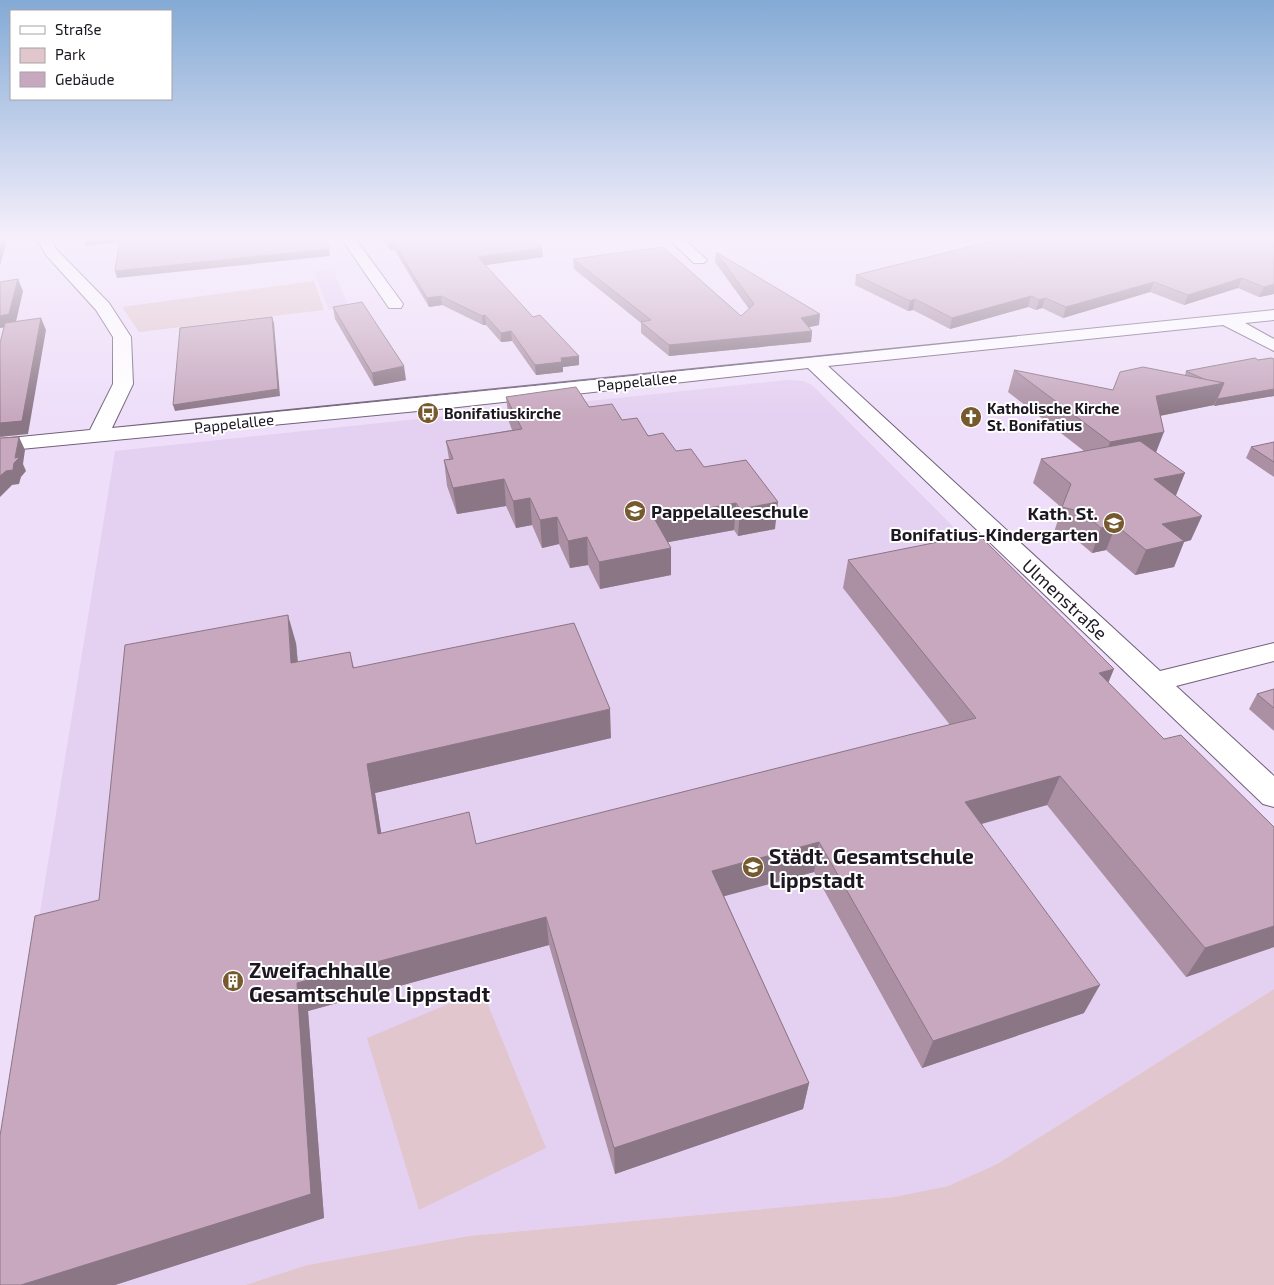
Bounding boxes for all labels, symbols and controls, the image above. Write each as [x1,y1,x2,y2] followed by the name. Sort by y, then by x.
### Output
[10,10,172,100] legend
[55,20,101,38] text: Straße
[55,45,86,63] text: Park
[55,70,114,88] text: Gebäude
[596,368,678,394] street label: Pappelallee
[987,399,1120,434] place label: Katholische Kirche St. Bonifatius
[416,401,440,425] bus stop icon: Bonifatiuskirche
[444,404,561,422] place label: Bonifatiuskirche
[959,405,983,429] church icon: Katholische Kirche St. Bonifatius
[193,410,275,436] street label: Pappelallee
[623,499,647,523] school or university icon: Pappelalleeschule
[651,500,809,522] place label: Pappelalleeschule
[890,502,1098,545] place label: Kath. St. Bonifatius-Kindergarten
[1102,511,1126,535] school or university icon: Kath. St. Bonifatius-Kindergarten
[1018,554,1112,644] street label: Ulmenstraße
[769,843,974,892] place label: Städt. Gesamtschule Lippstadt
[741,855,765,879] school or university icon: Städt. Gesamtschule Lippstadt
[249,957,490,1006] place label: Zweifachhalle Gesamtschule Lippstadt
[221,969,245,993] building icon: Zweifachhalle Gesamtschule Lippstadt

